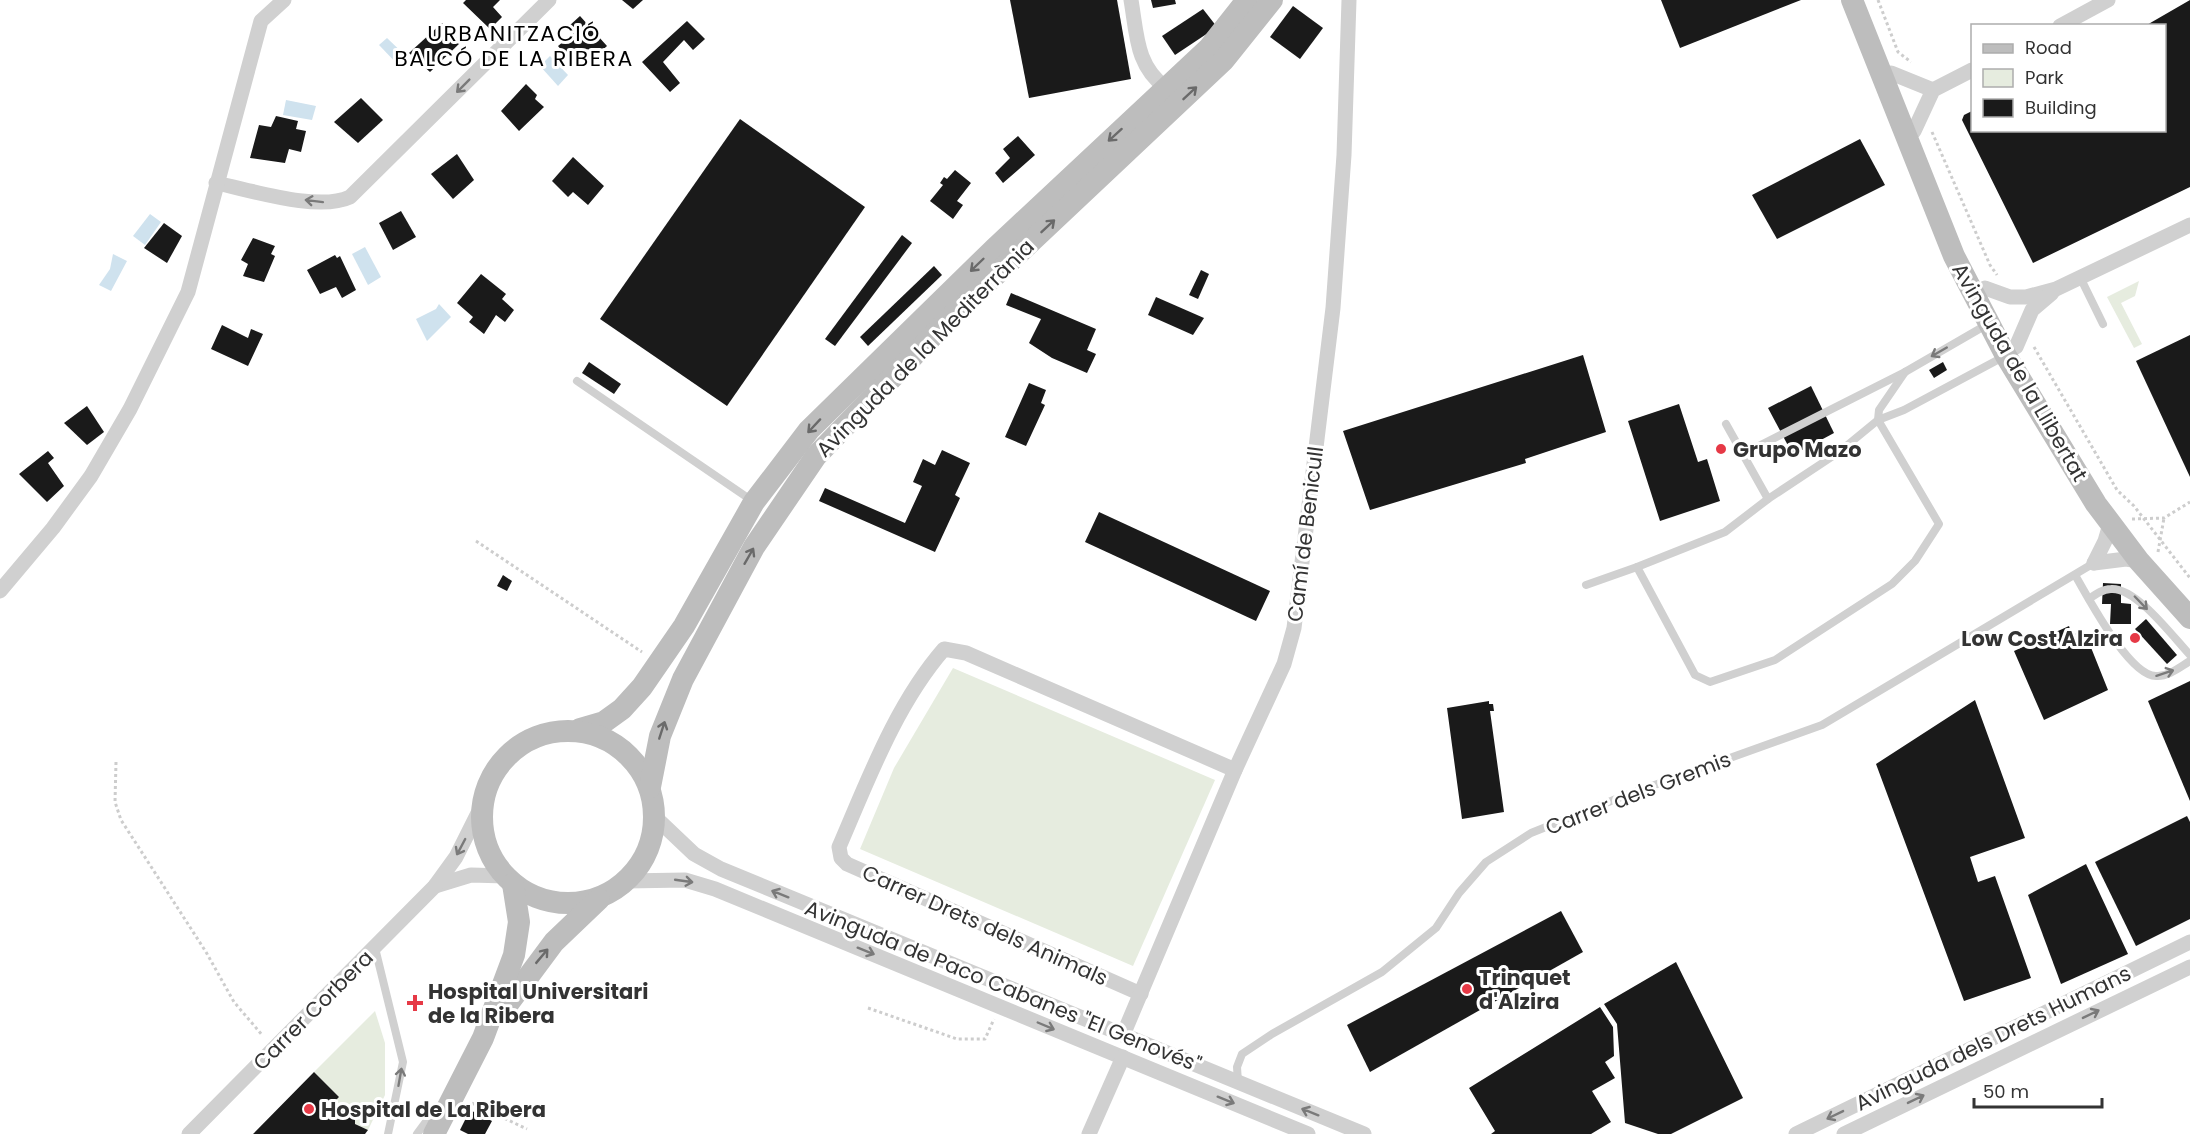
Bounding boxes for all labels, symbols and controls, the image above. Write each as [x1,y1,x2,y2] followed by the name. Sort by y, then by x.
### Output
[394,18,634,74] district label: URBANITZACIÓ BALCÓ DE LA RIBERA
[1971,24,2166,132] legend
[2025,35,2072,60] text: Road
[2025,65,2064,90] text: Park
[455,78,470,93] one-way arrow
[1182,85,1197,100] one-way arrow
[2025,95,2097,120] text: Building
[1108,127,1123,142] one-way arrow
[305,196,325,207] one-way arrow
[1040,219,1055,234] one-way arrow
[809,232,1041,464] street label: Avinguda de la Mediterrània
[1945,257,2095,487] street label: Avinguda de la Llibertat
[970,258,985,272] one-way arrow
[1931,346,1948,358] one-way arrow
[806,418,821,433] one-way arrow
[1733,435,1862,464] place label: Grupo Mazo
[1714,442,1728,456] marker: Grupo Mazo
[1280,445,1330,623] street label: Camí de Benicull
[743,548,755,565] one-way arrow
[2133,596,2148,611] one-way arrow
[1961,624,2123,653] place label: Low Cost Alzira
[2128,631,2142,645] marker: Low Cost Alzira
[2155,667,2174,678] one-way arrow
[658,722,669,740] one-way arrow
[1541,744,1735,842] street label: Carrer dels Gremis
[455,838,467,855] one-way arrow
[858,858,1112,992] street label: Carrer Drets dels Animals
[674,876,693,887] one-way arrow
[771,888,790,899] one-way arrow
[801,893,1205,1079] street label: Avinguda de Paco Cabanes "El Genovés"
[246,943,380,1077] street label: Carrer Corbera
[856,946,874,957] one-way arrow
[535,949,549,964] one-way arrow
[1850,958,2136,1118] street label: Avinguda dels Drets Humans
[1479,963,1571,1016] place label: Trinquet d'Alzira
[428,977,648,1030] place label: Hospital Universitari de la Ribera
[1460,982,1474,996] marker: Trinquet d'Alzira
[406,994,424,1012] marker: Hospital Universitari de la Ribera
[2082,1008,2100,1020] one-way arrow
[1036,1021,1055,1032] one-way arrow
[395,1067,406,1087] one-way arrow
[1974,1071,2102,1109] scale bar
[1983,1079,2029,1104] text: 50 m
[1906,1093,1924,1105] one-way arrow
[321,1095,546,1124] place label: Hospital de La Ribera
[1216,1095,1235,1106] one-way arrow
[302,1102,316,1116] marker: Hospital de La Ribera
[1301,1106,1320,1117] one-way arrow
[1827,1109,1845,1121] one-way arrow

